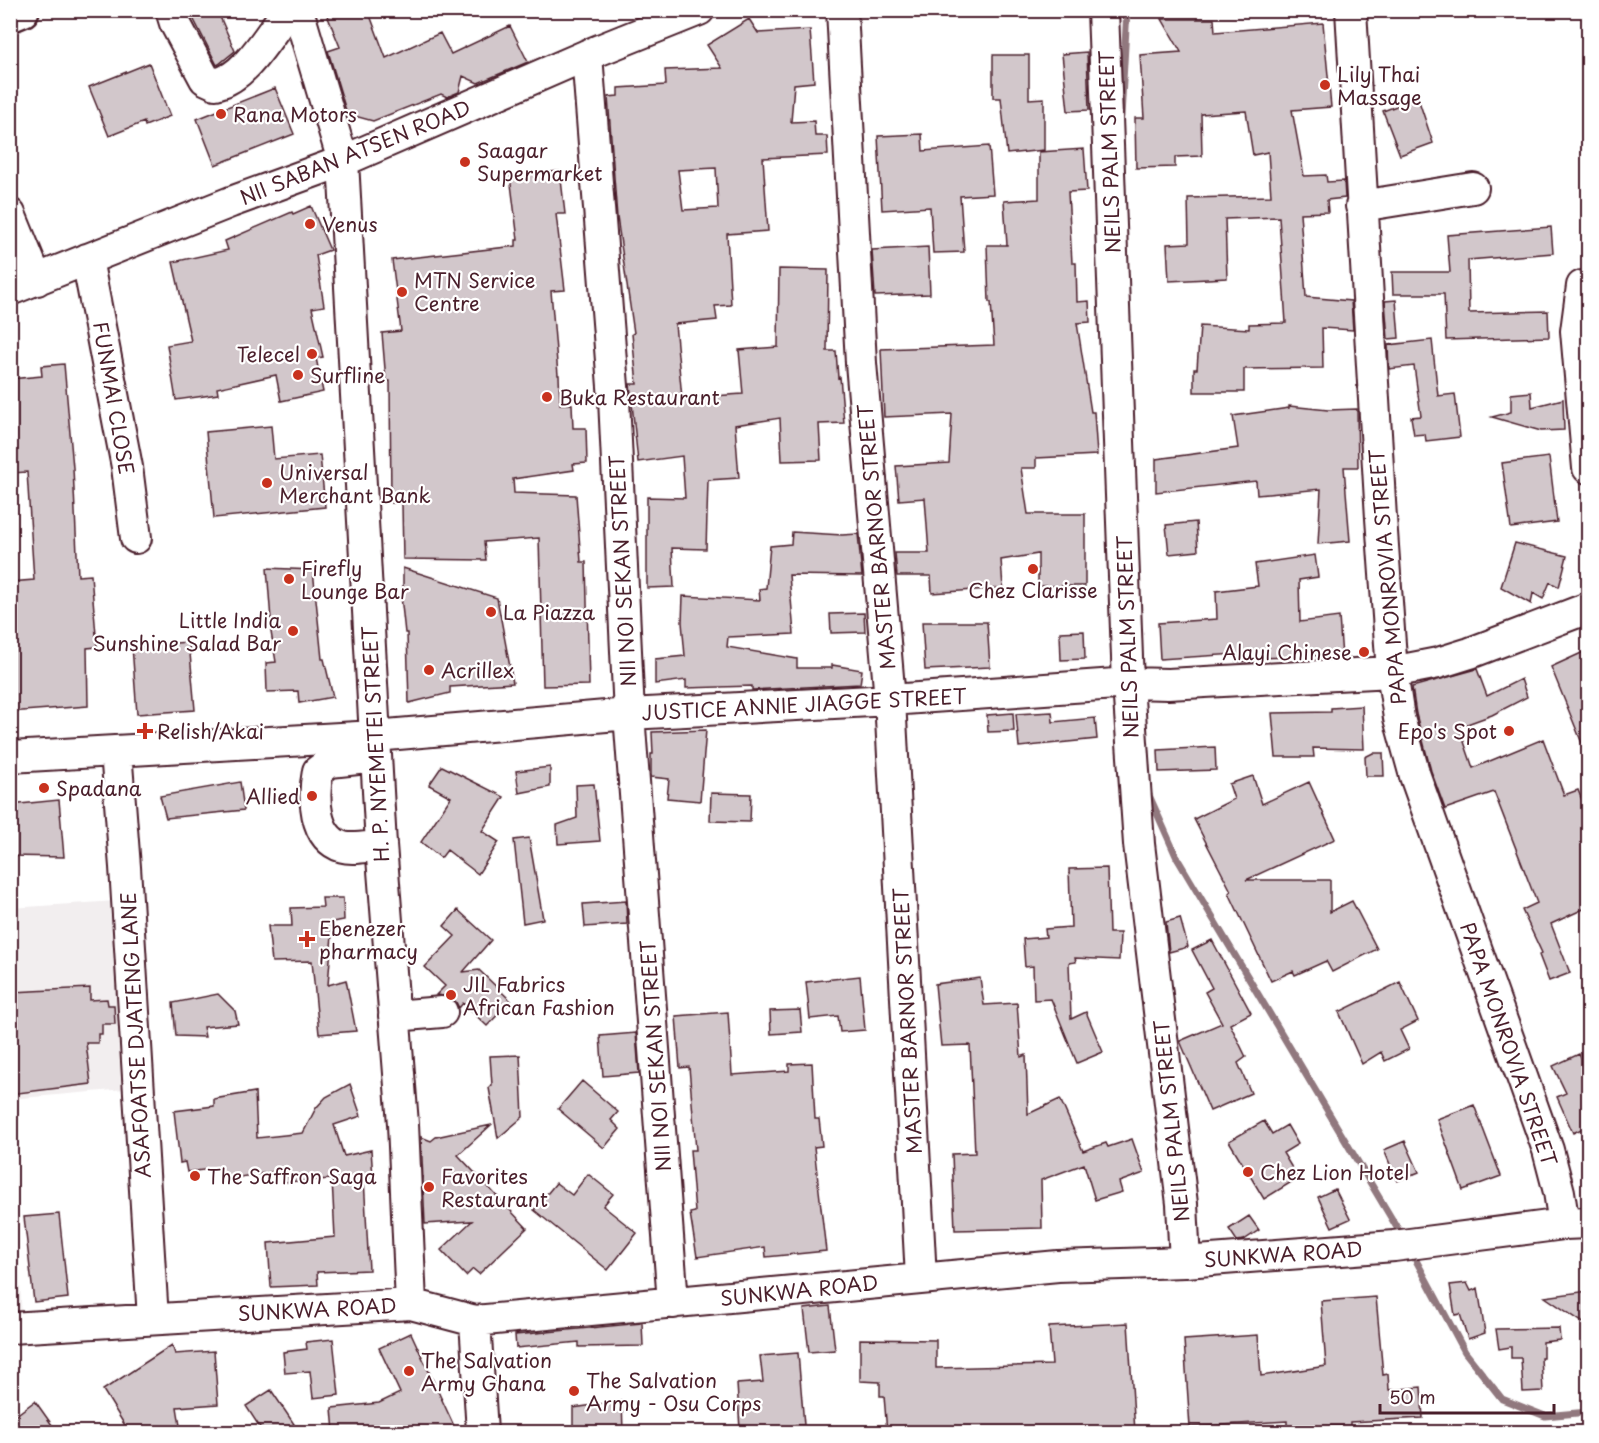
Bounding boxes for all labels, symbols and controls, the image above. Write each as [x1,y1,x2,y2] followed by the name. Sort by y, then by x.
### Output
[1090,50,1128,254] street label: NEILS PALM STREET
[1337,59,1422,112] place label: Lily Thai Massage
[1318,78,1332,92] marker: Lily Thai Massage
[235,92,475,212] street label: NII SABAN ATSEN ROAD
[233,99,357,129] place label: Rana Motors
[214,107,228,121] marker: Rana Motors
[477,135,603,188] place label: Saagar Supermarket
[458,155,472,169] marker: Saagar Supermarket
[322,209,378,239] place label: Venus
[303,217,317,231] marker: Venus
[414,265,535,318] place label: MTN Service Centre
[395,285,409,299] marker: MTN Service Centre
[86,319,142,477] street label: FUNMAI CLOSE
[237,339,300,369] place label: Telecel
[305,347,319,361] marker: Telecel
[310,360,385,390] place label: Surfline
[291,368,305,382] marker: Surfline
[559,382,720,412] place label: Buka Restaurant
[540,390,554,404] marker: Buka Restaurant
[849,403,903,671] street label: MASTER BARNOR STREET
[1361,448,1413,706] street label: PAPA MONROVIA STREET
[601,454,643,687] street label: NII NOI SEKAN STREET
[279,457,431,510] place label: Universal Merchant Bank
[260,476,274,490] marker: Universal Merchant Bank
[1108,535,1146,739] street label: NEILS PALM STREET
[301,553,409,606] place label: Firefly Lounge Bar
[1026,562,1040,576] marker: Chez Clarisse
[282,572,296,586] marker: Firefly Lounge Bar
[968,575,1098,605] place label: Chez Clarisse
[503,597,595,627] place label: La Piazza
[93,605,281,658] place label: Little India Sunshine Salad Bar
[484,605,498,619] marker: La Piazza
[286,624,300,638] marker: Little India Sunshine Salad Bar
[354,625,396,863] street label: H. P. NYEMETEI STREET
[1222,637,1352,667] place label: Alayi Chinese
[1357,645,1371,659] marker: Alayi Chinese
[441,655,514,685] place label: Acrillex
[422,663,436,677] marker: Acrillex
[641,680,968,727] street label: JUSTICE ANNIE JIAGGE STREET
[157,716,264,746] place label: Relish/Akai
[1398,716,1497,746] place label: Epo's Spot
[138,724,152,738] marker: Relish/Akai
[1502,724,1516,738] marker: Epo's Spot
[56,773,142,803] place label: Spadana
[37,781,51,795] marker: Spadana
[246,781,300,811] place label: Allied
[305,789,319,803] marker: Allied
[885,887,929,1155] street label: MASTER BARNOR STREET
[113,891,157,1179] street label: ASAFOATSE DJATENG LANE
[319,913,418,966] place label: Ebenezer pharmacy
[1453,918,1565,1170] street label: PAPA MONROVIA STREET
[300,932,314,946] marker: Ebenezer pharmacy
[632,939,678,1173] street label: NII NOI SEKAN STREET
[463,969,615,1022] place label: JIL Fabrics African Fashion
[444,988,458,1002] marker: JIL Fabrics African Fashion
[1145,1018,1197,1223] street label: NEILS PALM STREET
[1260,1157,1409,1187] place label: Chez Lion Hotel
[207,1161,377,1191] place label: The Saffron Saga
[441,1161,548,1214] place label: Favorites Restaurant
[1241,1165,1255,1179] marker: Chez Lion Hotel
[188,1169,202,1183] marker: The Saffron Saga
[422,1180,436,1194] marker: Favorites Restaurant
[1203,1233,1363,1275] street label: SUNKWA ROAD
[718,1267,880,1313] street label: SUNKWA ROAD
[237,1290,397,1328] street label: SUNKWA ROAD
[421,1345,552,1398] place label: The Salvation Army Ghana
[402,1364,416,1378] marker: The Salvation Army Ghana
[586,1365,761,1418] place label: The Salvation Army - Osu Corps
[1380,1377,1554,1415] scale bar
[1389,1383,1436,1410] text: 50 m
[567,1384,581,1398] marker: The Salvation Army - Osu Corps

